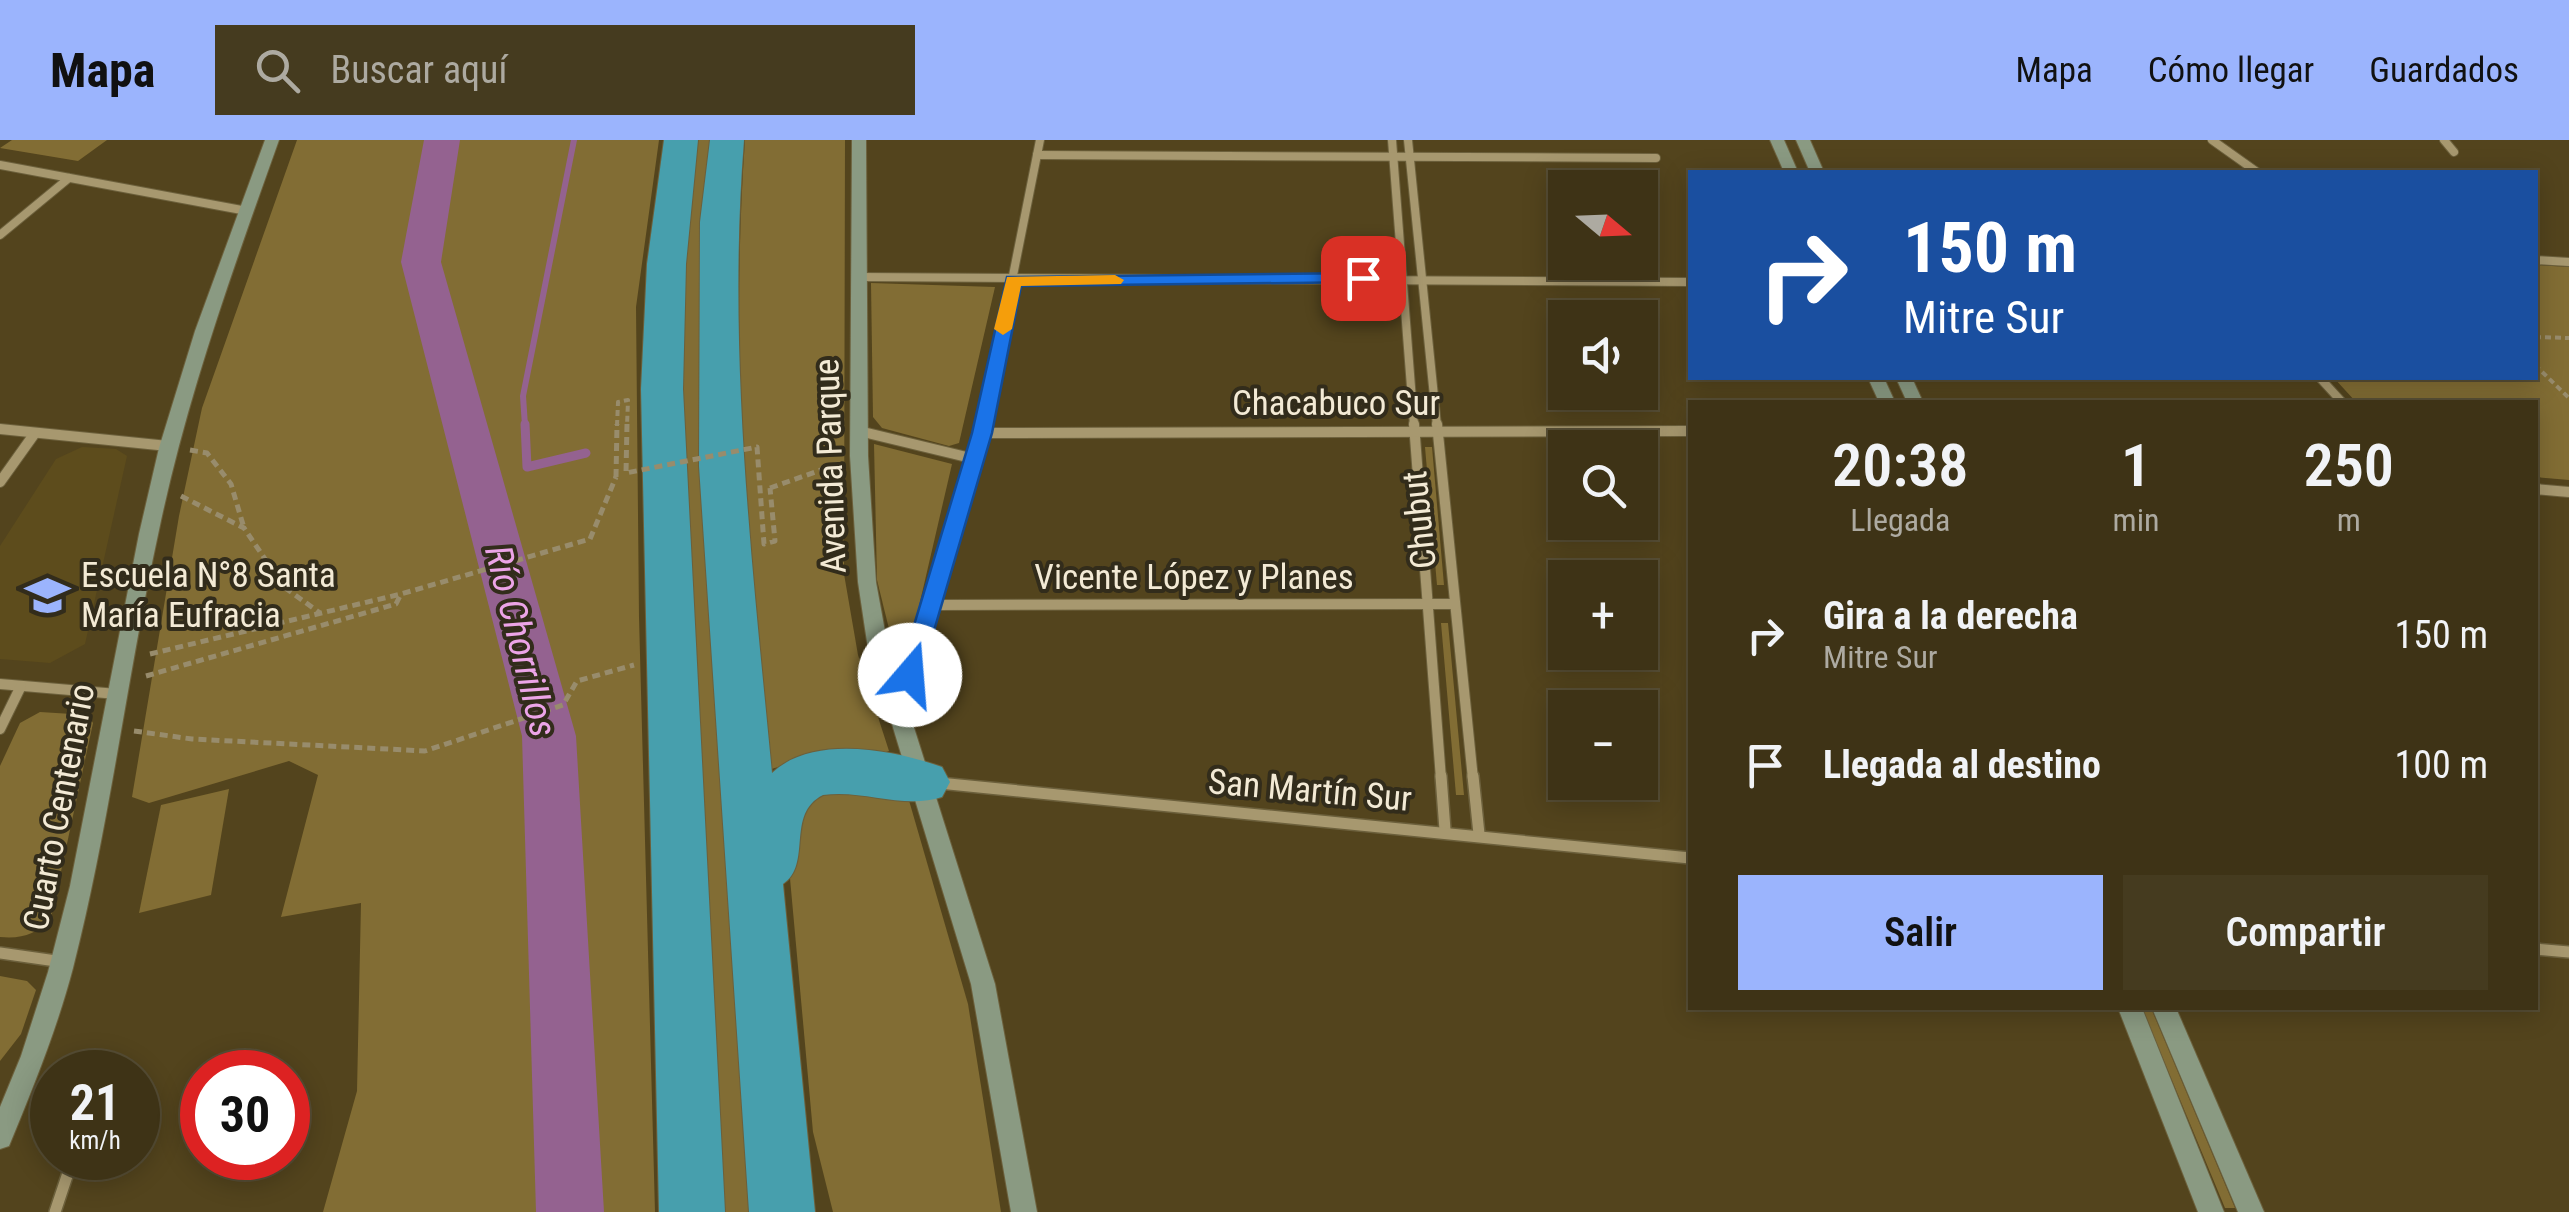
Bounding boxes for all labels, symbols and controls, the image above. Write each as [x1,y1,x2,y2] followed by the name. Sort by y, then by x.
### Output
[215,25,915,115] search box
[50,42,155,99] text: Mapa
[250,43,305,98] icon: search
[330,48,507,92] text: Buscar aquí
[2016,50,2093,91] text: Mapa
[2148,50,2314,91] text: Cómo llegar
[2369,50,2519,91] text: Guardados
[1548,170,1658,280] north arrow
[1548,170,1658,800] map controls
[1903,207,2077,289] text: 150 m
[1738,210,1868,340] icon: right
[1321,236,1406,321] pin
[1336,251,1391,306] icon: arrive
[1903,291,2064,344] text: Mitre Sur
[1548,300,1658,410] button: sound
[806,358,855,574] street label: Avenida Parque
[1232,383,1440,424] street label: Chacabuco Sur
[1548,430,1658,540] button: search
[1832,430,1969,501] text: 20:38
[2121,430,2151,501] text: 1
[2303,430,2394,501] text: 250
[1394,469,1445,571] street label: Chubut
[1850,501,1950,539] text: Llegada
[2113,501,2159,539] text: min
[2337,501,2361,539] text: m
[476,541,566,741] water label: Río Chorrillos
[81,555,336,636] place label: Escuela N°8 Santa María Eufracia
[1034,557,1354,598] street label: Vicente López y Planes
[1548,560,1658,670] button: +
[24,571,72,619] school or university icon: Escuela N°8 Santa María Eufracia
[1823,594,2078,638] text: Gira a la derecha
[1738,608,1793,663] icon: right
[2394,613,2488,657] text: 150 m
[858,623,962,727] position arrow
[1823,638,1938,676] text: Mitre Sur
[15,680,104,934] street label: Cuarto Centenario
[1548,690,1658,800] button: −
[1738,738,1793,793] icon: arrive
[1823,743,2101,787] text: Llegada al destino
[2394,743,2488,787] text: 100 m
[1207,761,1413,820] street label: San Martín Sur
[1738,875,2103,990] button: Salir
[2123,875,2488,990] button: Compartir
[180,1050,310,1180] speed limit sign: 30
[70,1074,120,1132] text: 21
[69,1126,121,1155] text: km/h

